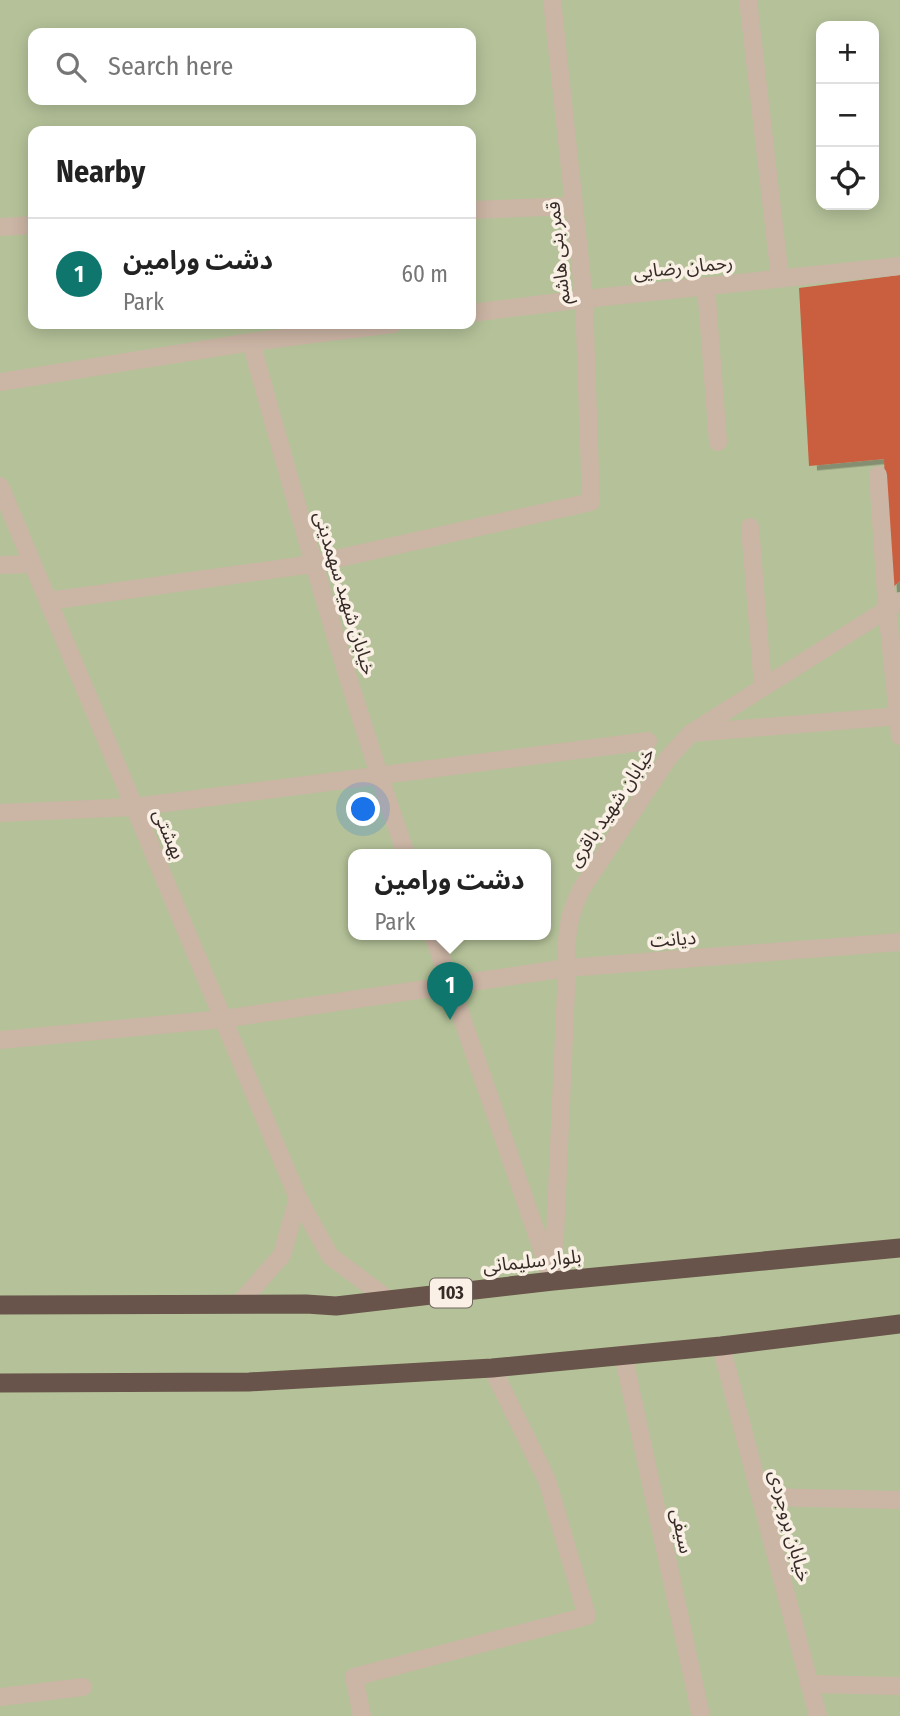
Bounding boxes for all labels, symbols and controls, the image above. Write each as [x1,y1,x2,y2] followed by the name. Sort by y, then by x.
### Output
[816,21,879,210] map controls
[816,21,879,84] button: +
[28,28,476,105] search box
[52,48,90,86] icon: search
[108,51,233,82] text: Search here
[816,84,879,147] button: −
[816,147,879,210] button: locate
[56,154,145,190] text: Nearby
[541,200,578,306] street label: قمر بنی هاشم
[123,245,273,276] text: دشت ورامین
[632,250,734,284] street label: رحمان رضایی
[74,260,84,288] text: 1
[402,260,448,288] text: 60 m
[123,288,164,316] text: Park
[309,508,381,678] street label: خیابان شهید سهمدینی
[563,743,659,871] street label: خیابان شهید باقری
[346,792,380,826] your location
[148,806,190,862] street label: بهشتی
[348,849,551,940] popup
[375,865,524,896] text: دشت ورامین
[375,908,415,936] text: Park
[649,926,697,952] street label: دیانت
[427,962,473,1020] pin: 1
[482,1244,582,1278] street label: بلوار سلیمانی
[430,1278,472,1308] road number: 103
[764,1468,816,1584] street label: خیابان بروجردی
[666,1506,698,1556] street label: سیفی

